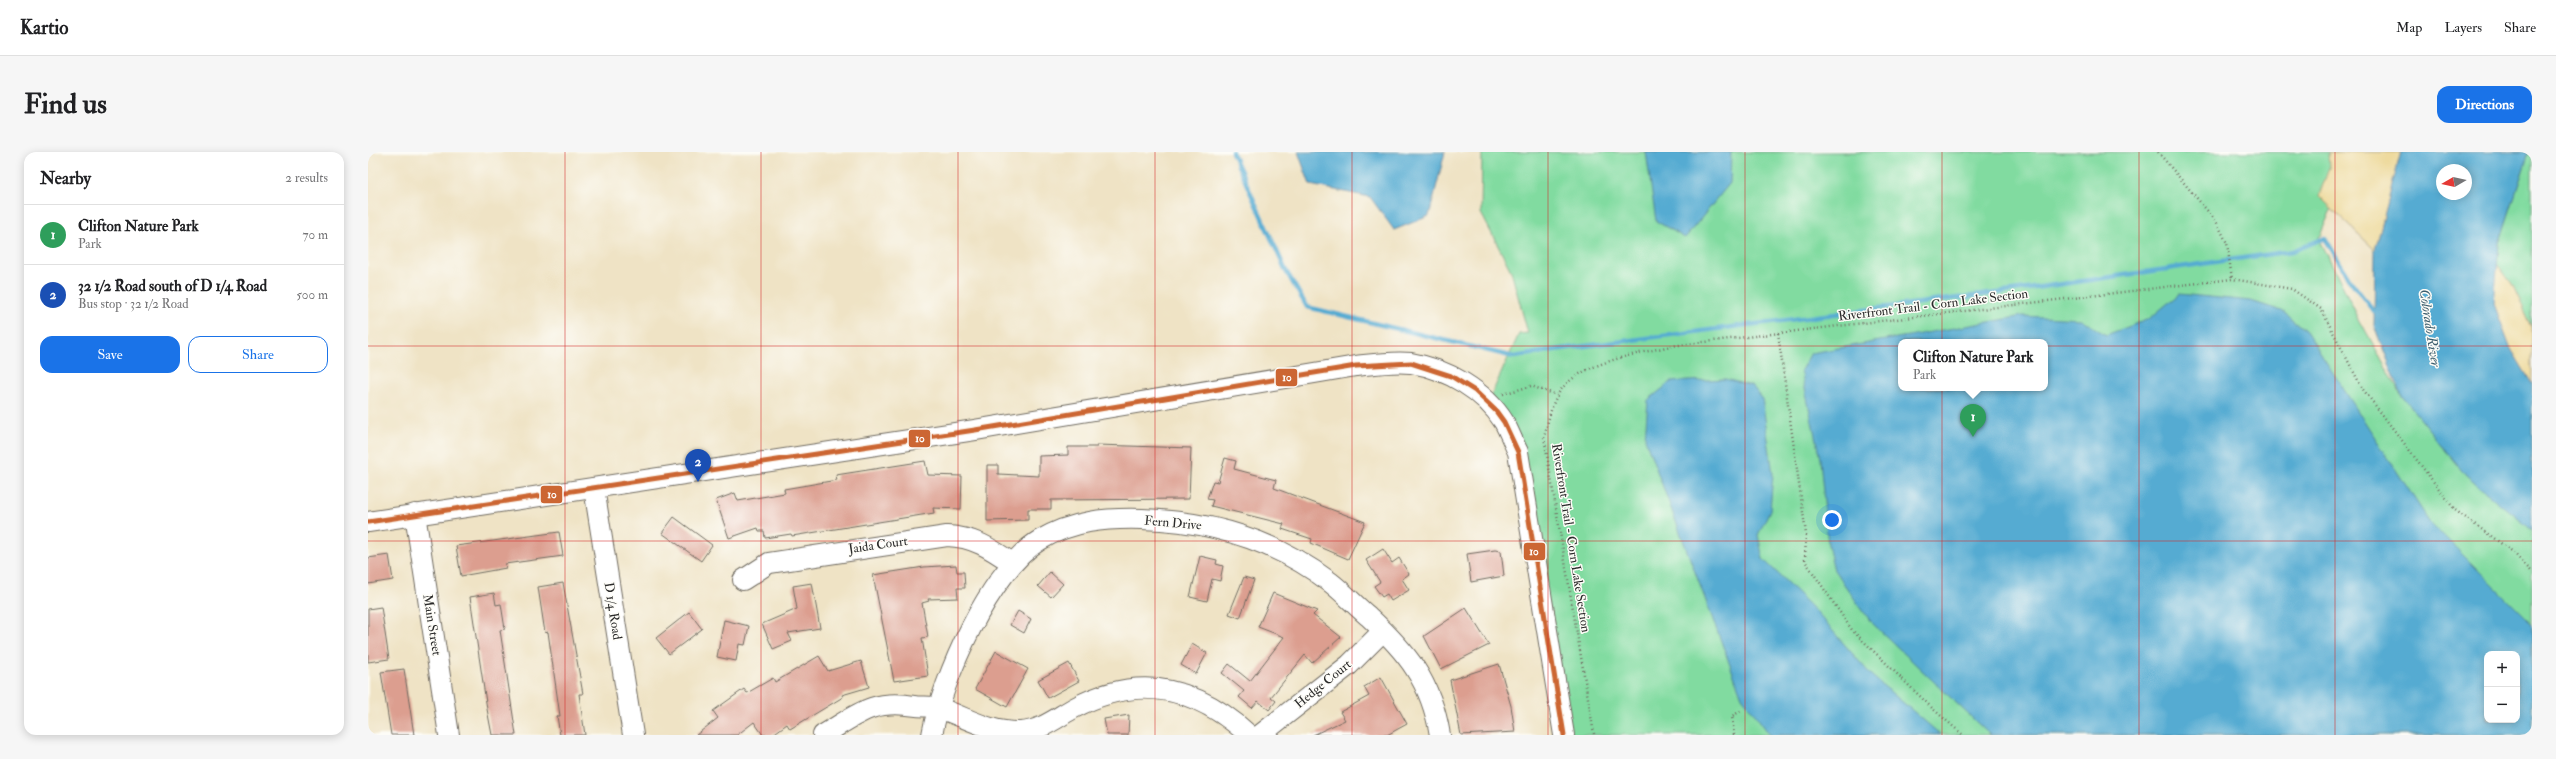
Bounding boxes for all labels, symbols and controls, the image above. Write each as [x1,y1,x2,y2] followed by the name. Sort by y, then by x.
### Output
[20,16,68,40] text: Kartio
[2396,19,2422,36] text: Map
[2444,19,2482,36] text: Layers
[2504,19,2536,36] text: Share
[2437,86,2532,123] button: Directions
[24,87,107,122] text: Find us
[2436,164,2472,200] north arrow
[40,168,91,189] text: Nearby
[285,170,328,186] text: 2 results
[78,217,199,236] text: Clifton Nature Park
[51,227,55,243] text: 1
[303,227,328,243] text: 70 m
[78,236,102,252] text: Park
[78,277,267,296] text: 32 1/2 Road south of D 1/4 Road
[1837,285,2029,325] street label: Riverfront Trail - Corn Lake Section
[50,287,56,303] text: 2
[296,287,328,303] text: 500 m
[2415,288,2445,369] water label: Colorado River
[78,296,189,312] text: Bus stop · 32 1/2 Road
[40,336,180,373] button: Save
[188,336,328,373] button: Share
[1898,339,2048,391] popup
[1913,348,2033,367] text: Clifton Nature Park
[1913,367,1936,383] text: Park
[1275,368,1298,387] line badge: 10
[1282,371,1292,384] text: 10
[1960,404,1986,437] pin: 1
[908,429,931,448] line badge: 10
[915,432,925,445] text: 10
[1548,442,1594,634] street label: Riverfront Trail - Corn Lake Section
[685,449,711,482] pin: 2
[540,485,563,504] line badge: 10
[547,488,557,501] text: 10
[1822,510,1842,530] your location
[1144,513,1203,534] street label: Fern Drive
[846,533,909,557] street label: Jaida Court
[1523,542,1546,561] line badge: 10
[1529,545,1539,558] text: 10
[601,581,626,641] street label: D 1/4 Road
[419,593,445,657] street label: Main Street
[2484,651,2520,723] map controls
[2484,651,2520,687] button: +
[1291,656,1355,712] street label: Hedge Court
[2484,687,2520,723] button: −

